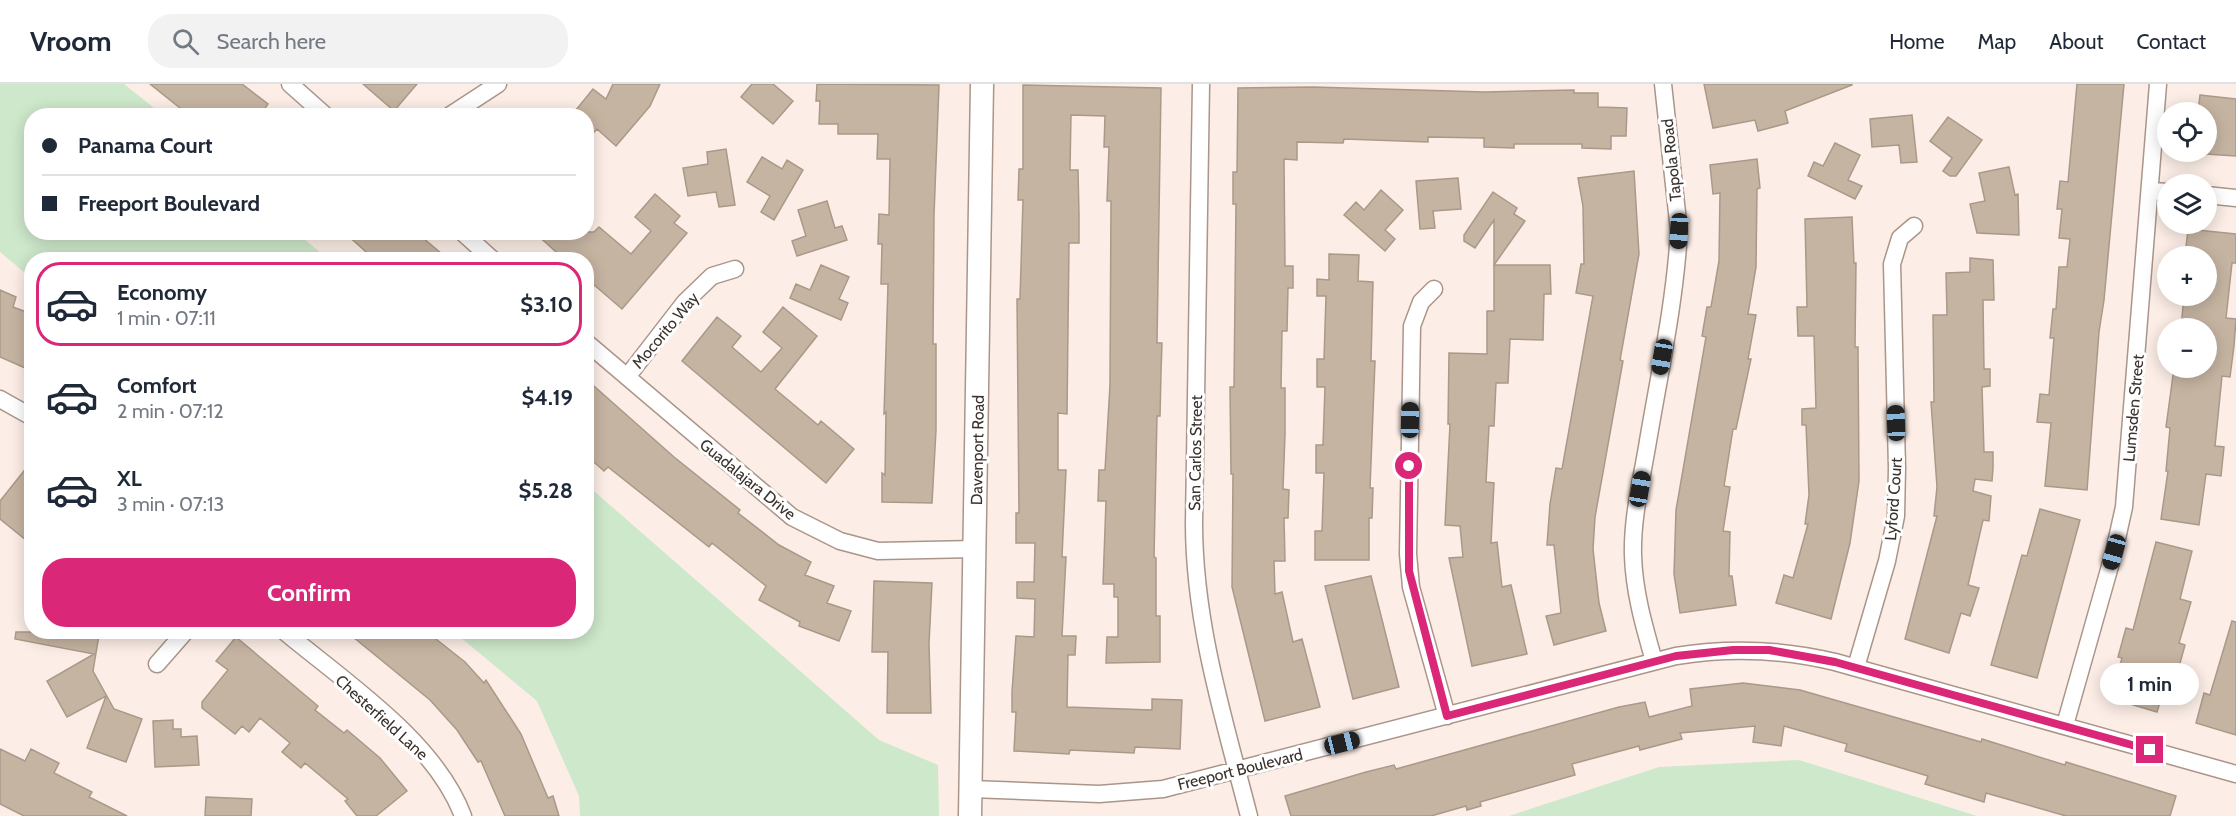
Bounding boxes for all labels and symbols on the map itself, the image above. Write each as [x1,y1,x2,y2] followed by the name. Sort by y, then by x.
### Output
[1658,118,1685,202] street label: Tapola Road
[1669,213,1689,249] car
[628,288,703,372] street label: Mocorito Way
[1650,338,1674,376] car
[2119,353,2148,463] street label: Lumsden Street
[1185,394,1206,511] street label: San Carlos Street
[967,395,988,505] street label: Davenport Road
[1401,402,1419,438] car
[1886,405,1906,441] car
[696,435,799,524] street label: Guadalajara Drive
[1395,452,1422,479] route start
[1881,456,1906,541] street label: Lyford Court
[1628,470,1652,508] car
[2100,532,2128,572] car
[2100,663,2200,705] callout: 1 min
[332,671,432,764] street label: Chesterfield Lane
[1322,730,1362,756] car
[2136,736,2163,763] route end
[1176,745,1305,794] street label: Freeport Boulevard

